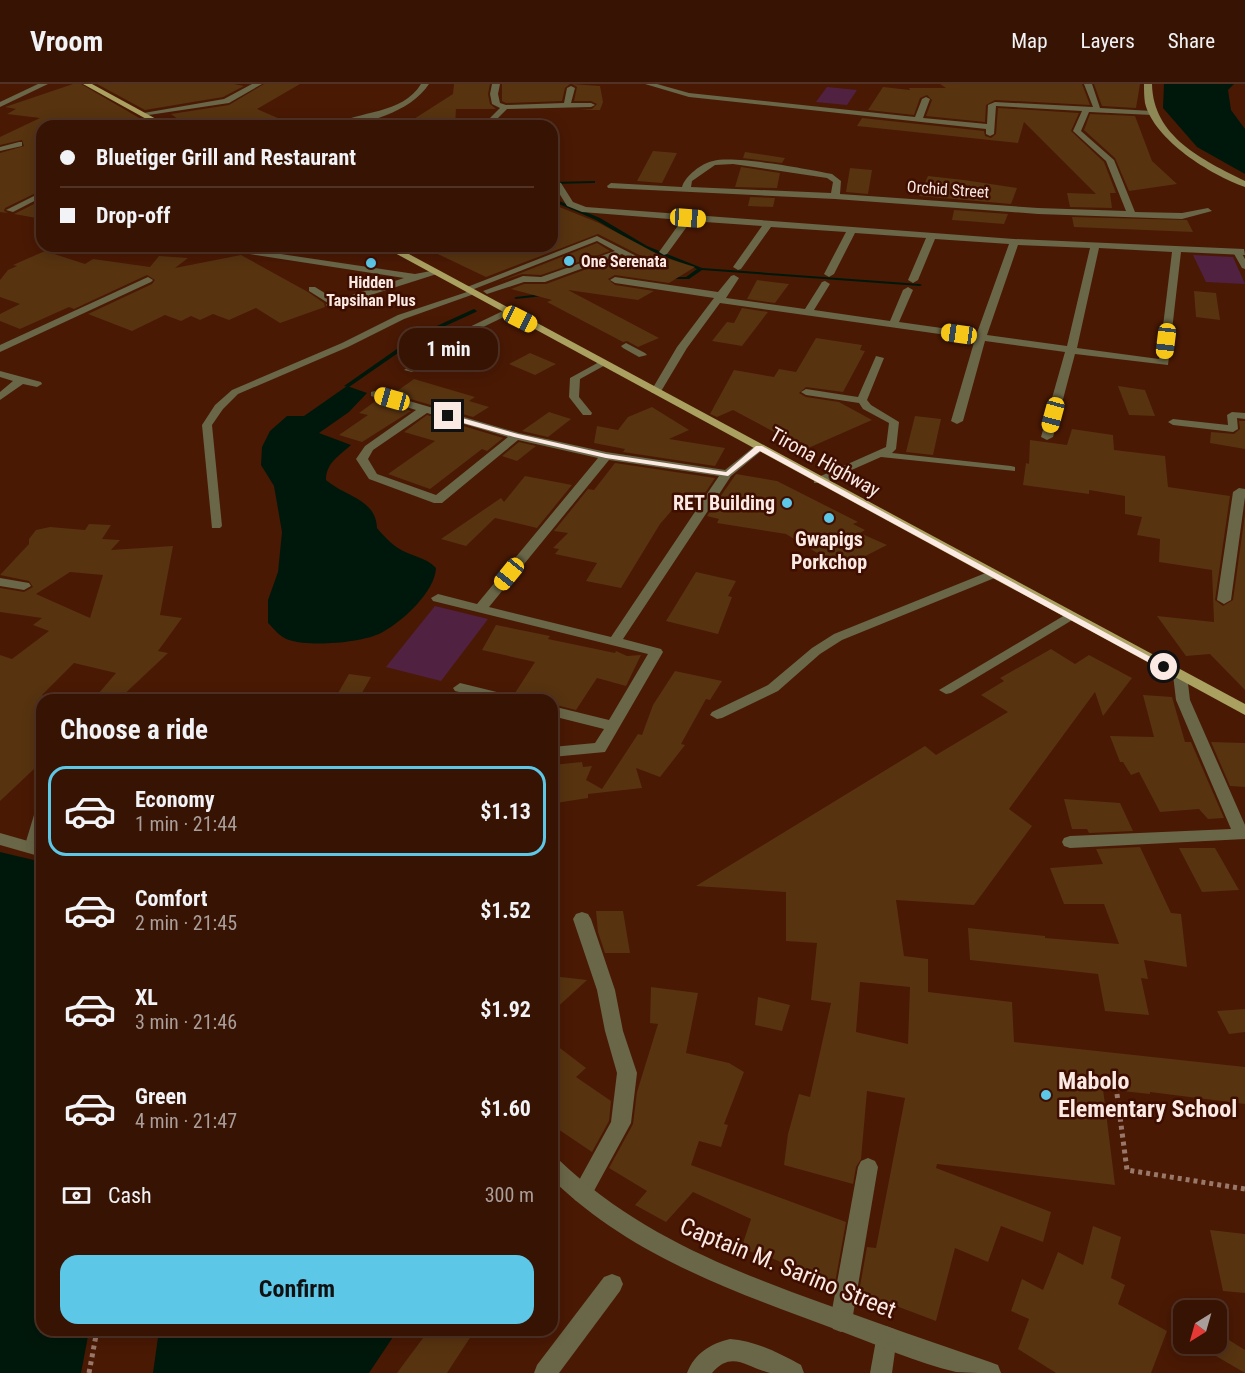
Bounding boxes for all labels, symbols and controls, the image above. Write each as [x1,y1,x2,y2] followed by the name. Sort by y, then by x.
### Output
[30,25,103,58] text: Vroom
[1011,29,1048,53] text: Map
[1081,29,1135,53] text: Layers
[1168,29,1215,53] text: Share
[96,145,356,170] text: Bluetiger Grill and Restaurant
[906,177,990,202] street label: Orchid Street
[96,203,170,228] text: Drop-off
[669,208,707,228] car
[581,252,667,271] place label: One Serenata
[562,254,576,268] marker: One Serenata
[364,256,378,270] marker: Hidden Tapsihan Plus
[326,273,416,310] place label: Hidden Tapsihan Plus
[500,303,540,335] car
[1155,322,1177,360] car
[940,323,978,345] car
[398,329,498,371] callout: 1 min
[426,337,471,361] text: 1 min
[372,385,412,413] car
[1040,395,1066,435] car
[434,402,461,429] route end
[766,422,884,502] street label: Tirona Highway
[673,491,775,515] place label: RET Building
[780,496,794,510] marker: RET Building
[822,511,836,525] marker: Gwapigs Porkchop
[791,527,867,574] place label: Gwapigs Porkchop
[491,554,527,594] car
[1150,653,1177,680] route start
[60,714,208,746] text: Choose a ride
[63,784,117,838] icon: car
[135,787,215,812] text: Economy
[480,799,531,824] text: $1.13
[135,812,237,836] text: 1 min · 21:44
[63,883,117,937] icon: car
[135,886,208,911] text: Comfort
[480,898,531,923] text: $1.52
[135,911,237,935] text: 2 min · 21:45
[63,982,117,1036] icon: car
[135,985,158,1010] text: XL
[480,997,531,1022] text: $1.92
[135,1010,237,1034] text: 3 min · 21:46
[1058,1067,1237,1123] place label: Mabolo Elementary School
[63,1081,117,1135] icon: car
[135,1084,187,1109] text: Green
[1039,1088,1053,1102] marker: Mabolo Elementary School
[480,1096,531,1121] text: $1.60
[135,1109,237,1133] text: 4 min · 21:47
[60,1179,93,1212] icon: cash
[108,1183,152,1208] text: Cash
[485,1183,534,1207] text: 300 m
[676,1212,900,1324] street label: Captain M. Sarino Street
[60,1255,534,1324] button: Confirm
[1173,1300,1227,1354] north arrow
[1173,1300,1227,1354] map controls

